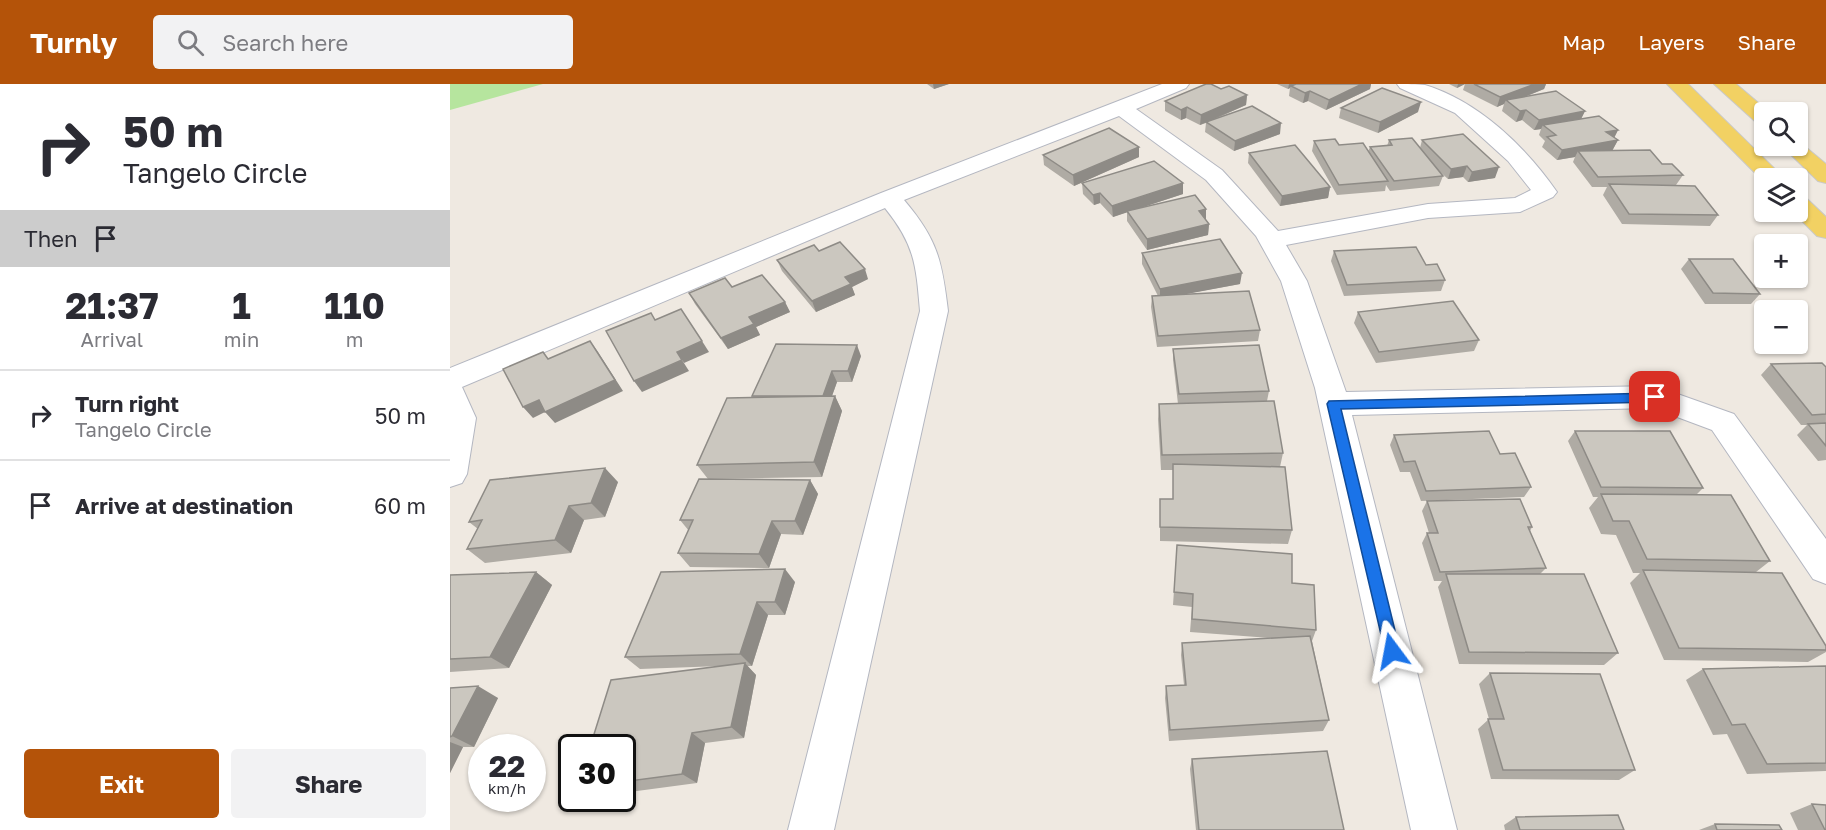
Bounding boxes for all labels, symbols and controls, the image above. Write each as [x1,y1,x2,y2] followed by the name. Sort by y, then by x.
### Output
[153,15,573,69] search box
[30,26,117,59] text: Turnly
[174,26,207,59] icon: search
[222,29,348,56] text: Search here
[1562,29,1605,55] text: Map
[1638,29,1705,55] text: Layers
[1738,29,1796,55] text: Share
[1754,102,1808,354] map controls
[1754,102,1808,156] button: search
[123,106,223,156] text: 50 m
[24,108,102,186] icon: right
[123,157,307,189] text: Tangelo Circle
[1754,168,1808,222] button: layers
[89,222,122,255] icon: arrive
[24,225,77,252] text: Then
[1754,234,1808,288] button: +
[65,284,159,327] text: 21:37
[232,284,251,327] text: 1
[324,284,385,327] text: 110
[1754,300,1808,354] button: −
[81,327,143,351] text: Arrival
[224,327,259,351] text: min
[346,327,363,351] text: m
[1629,371,1680,422] pin
[1638,380,1671,413] icon: arrive
[75,390,179,417] text: Turn right
[24,399,57,432] icon: right
[375,402,426,429] text: 50 m
[75,417,212,441] text: Tangelo Circle
[24,489,57,522] icon: arrive
[75,492,293,519] text: Arrive at destination
[374,492,426,519] text: 60 m
[1360,619,1424,683] position arrow
[558,734,636,812] speed limit sign: 30
[489,748,525,784] text: 22
[24,749,219,818] button: Exit
[231,749,426,818] button: Share
[488,779,526,797] text: km/h

